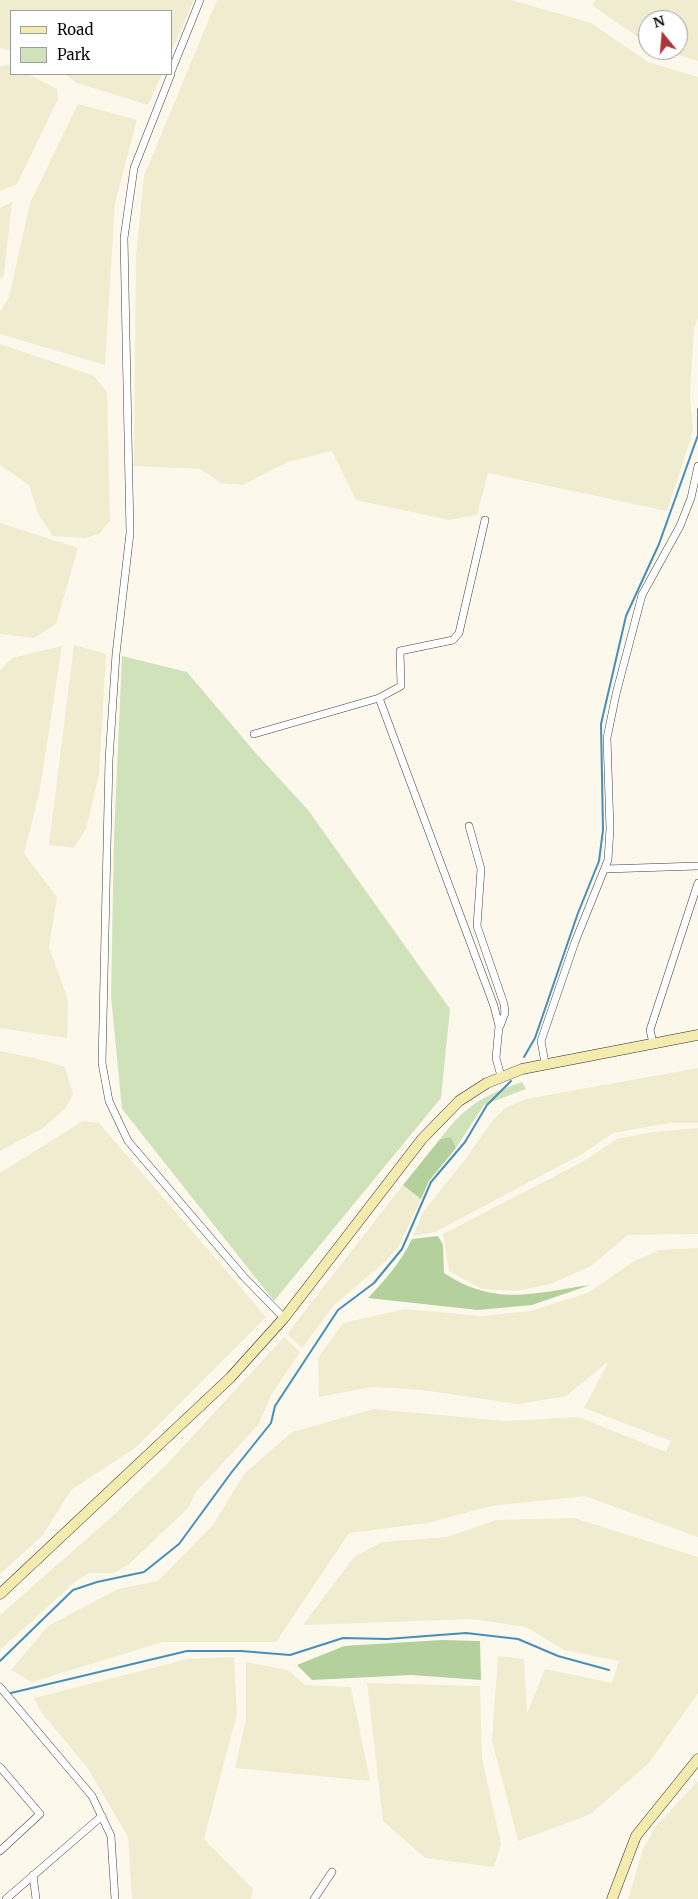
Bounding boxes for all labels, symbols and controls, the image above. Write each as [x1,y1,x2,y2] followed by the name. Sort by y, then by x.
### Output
[10,10,172,75] legend
[638,10,688,60] north arrow
[651,11,667,32] text: N
[57,20,93,39] text: Road
[57,45,90,64] text: Park

